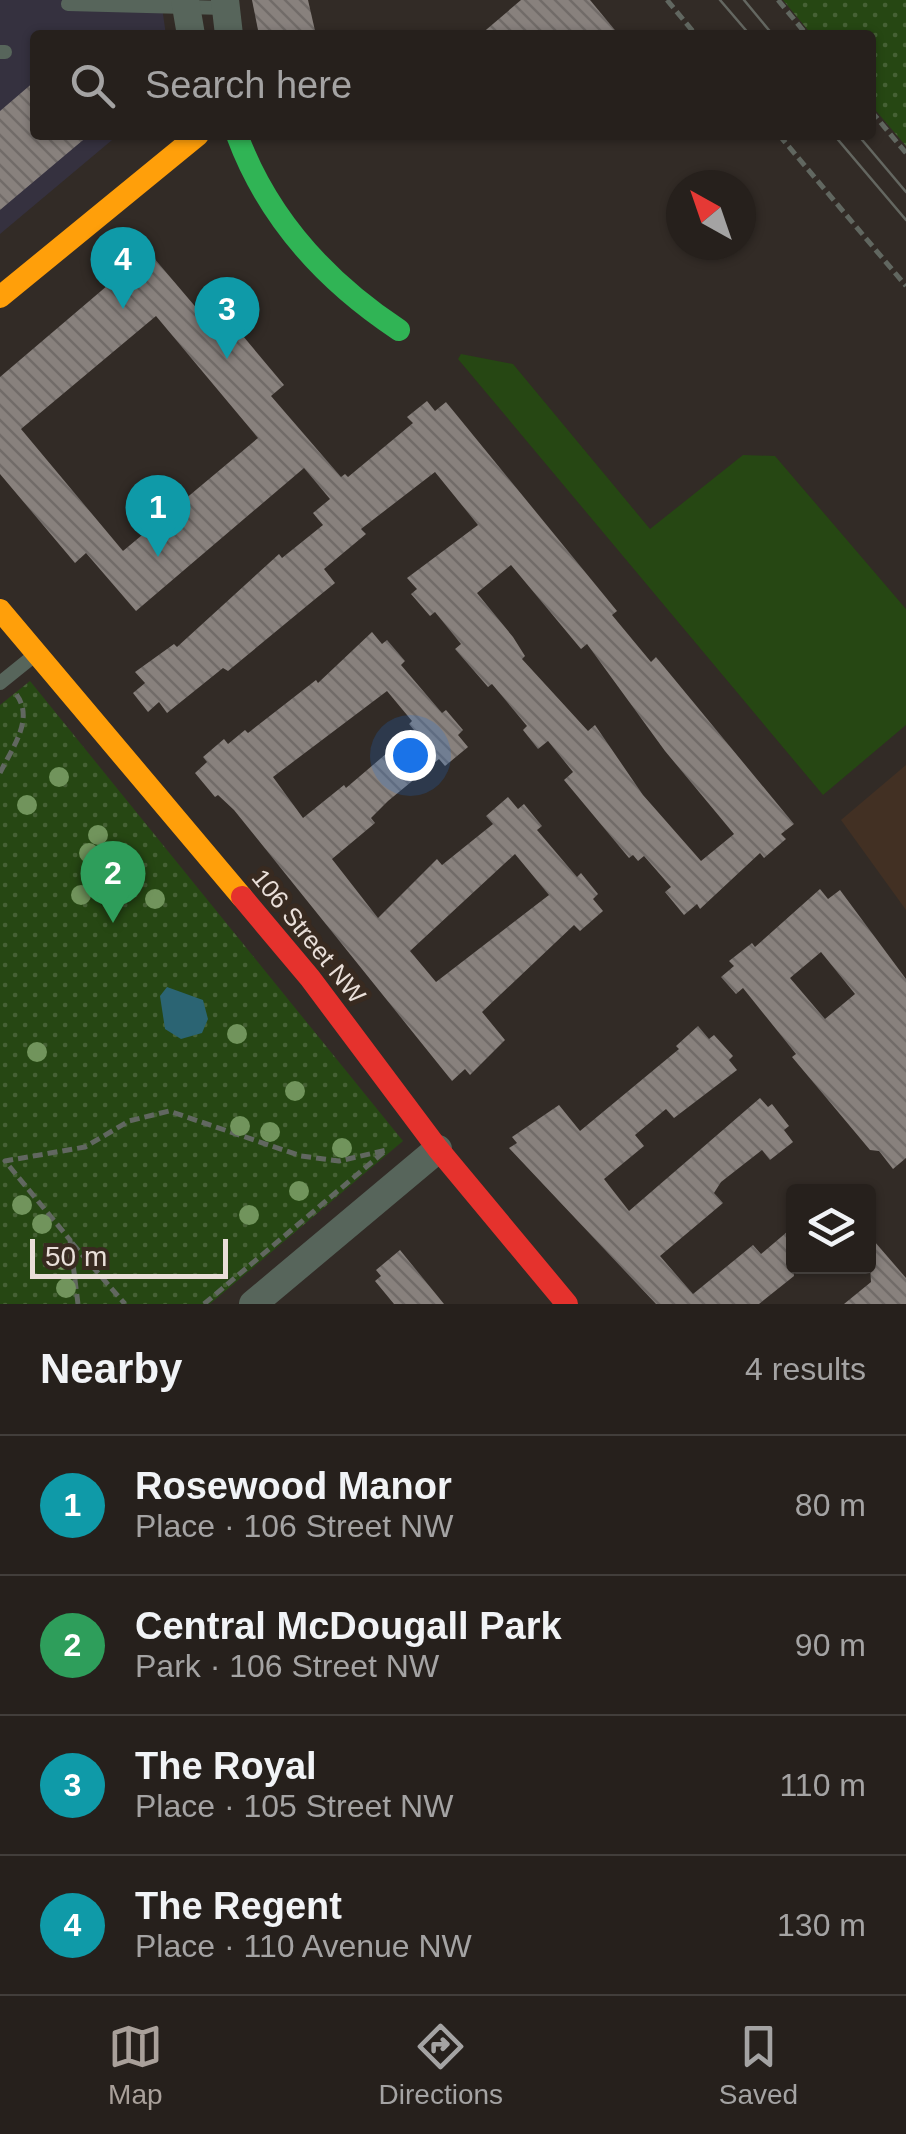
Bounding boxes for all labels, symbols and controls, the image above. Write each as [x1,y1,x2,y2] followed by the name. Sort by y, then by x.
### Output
[30,30,876,140] search box
[65,58,120,113] icon: search
[145,64,352,106] text: Search here
[666,170,756,260] north arrow
[90,226,156,309] pin: 4
[194,276,260,359] pin: 3
[126,474,190,557] pin: 1
[385,730,436,781] your location
[80,840,146,923] pin: 2
[247,863,372,1009] street label: 106 Street NW
[786,1184,876,1274] map controls
[786,1184,876,1274] button: layers
[30,1234,228,1278] scale bar
[45,1241,107,1272] text: 50 m
[40,1345,182,1392] text: Nearby
[745,1351,866,1387] text: 4 results
[135,1465,452,1507] text: Rosewood Manor
[64,1487,81,1523] text: 1
[795,1487,866,1523] text: 80 m
[135,1508,453,1544] text: Place · 106 Street NW
[135,1605,562,1647] text: Central McDougall Park
[64,1627,81,1663] text: 2
[795,1627,866,1663] text: 90 m
[135,1648,439,1684] text: Park · 106 Street NW
[135,1745,317,1787] text: The Royal
[64,1767,81,1803] text: 3
[779,1767,866,1803] text: 110 m
[135,1788,453,1824] text: Place · 105 Street NW
[135,1885,342,1927] text: The Regent
[64,1907,81,1943] text: 4
[777,1907,866,1943] text: 130 m
[135,1928,472,1964] text: Place · 110 Avenue NW
[108,2019,163,2111] tab: Map
[379,2019,503,2111] tab: Directions
[719,2019,798,2111] tab: Saved

